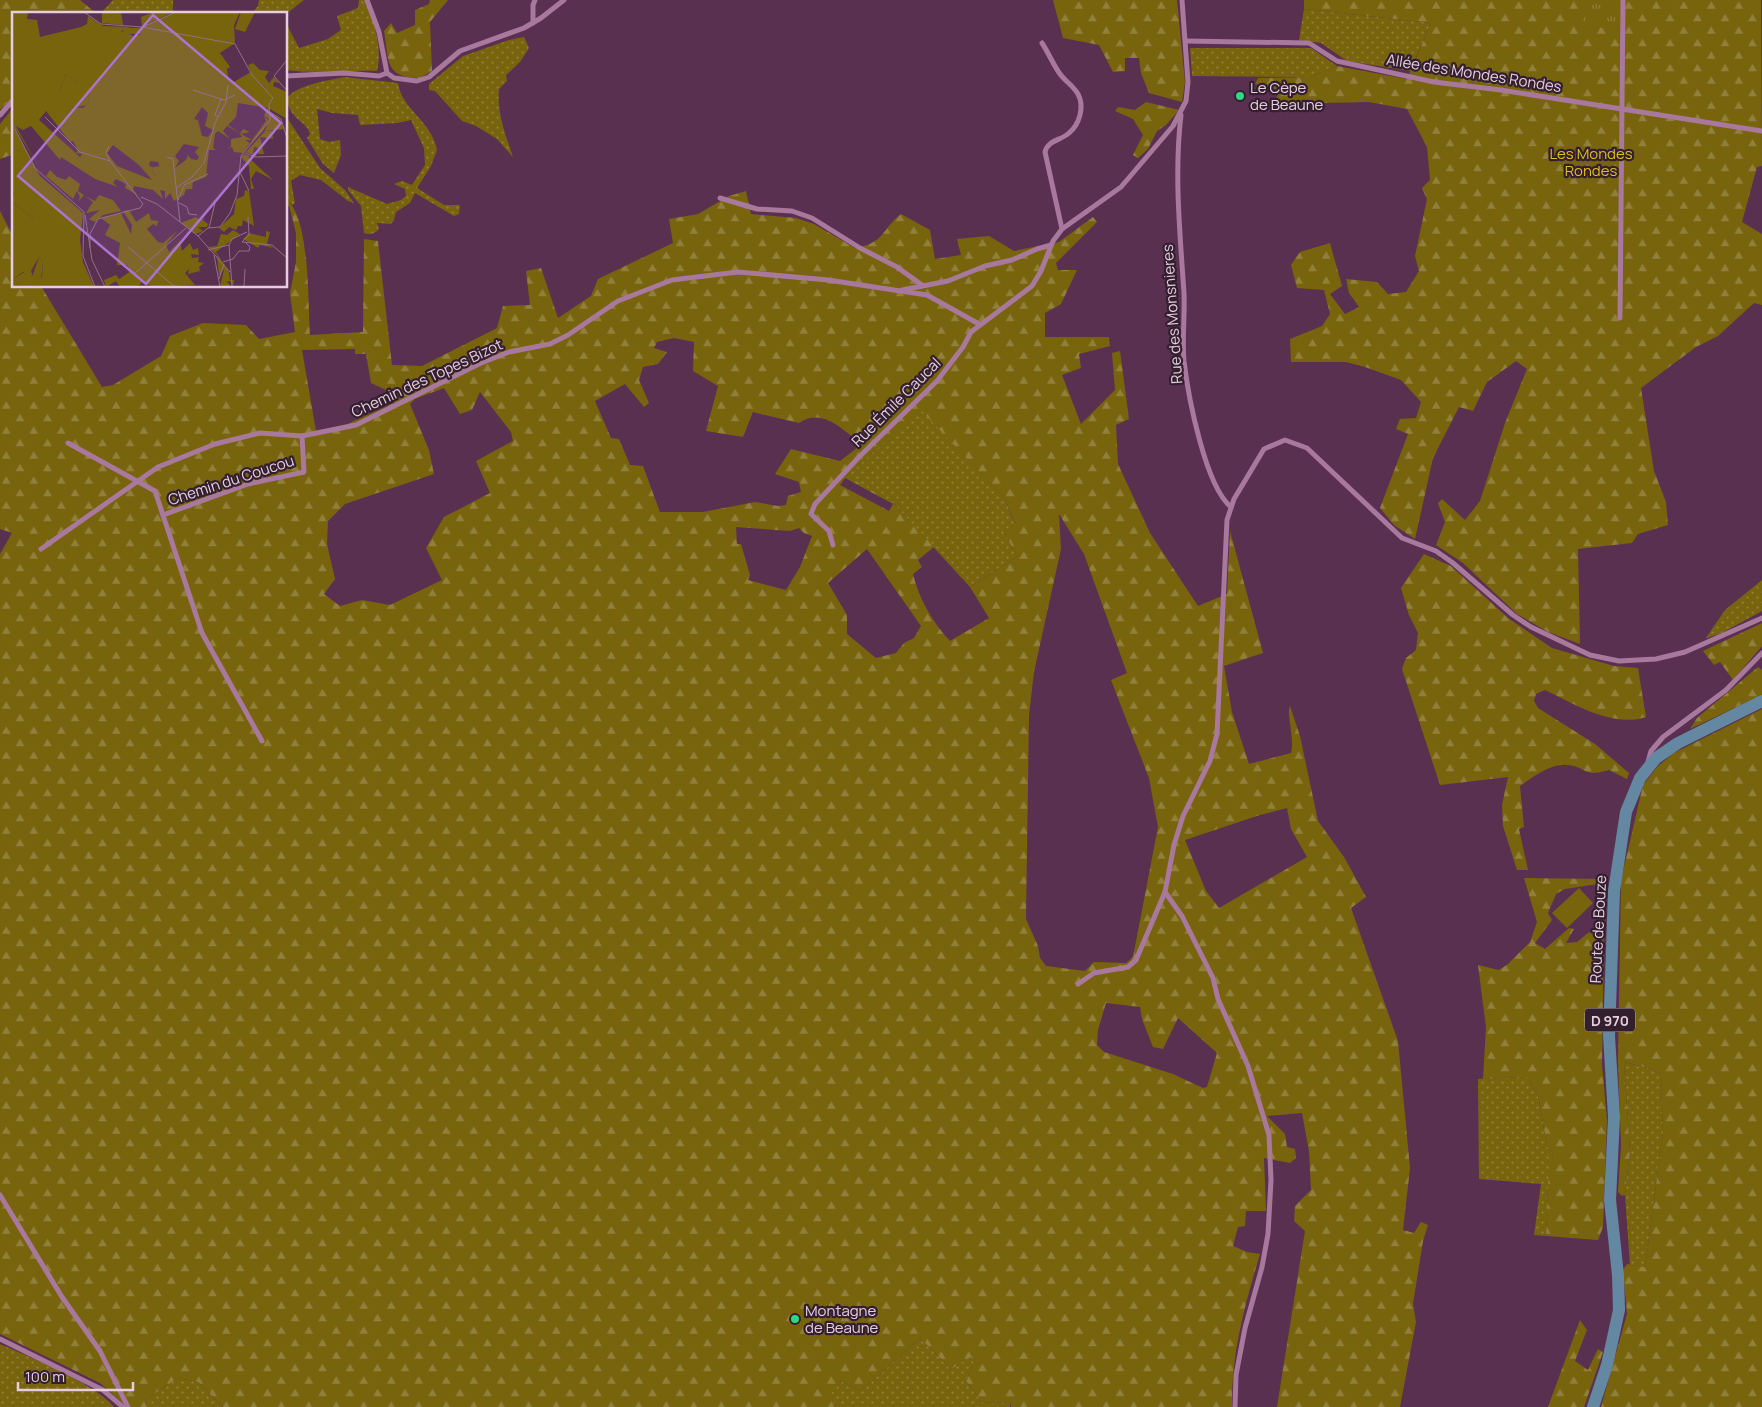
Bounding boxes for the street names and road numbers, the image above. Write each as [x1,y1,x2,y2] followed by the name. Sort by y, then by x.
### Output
[1385,49,1563,97] street label: Allée des Mondes Rondes
[1157,243,1187,385] street label: Rue des Monsnieres
[348,334,506,422] street label: Chemin des Topes Bizot
[847,353,945,451] street label: Rue Émile Caucal
[165,450,297,510] street label: Chemin du Coucou
[1585,874,1611,984] street label: Route de Bouze
[1585,1008,1635,1032] road number: D 970

